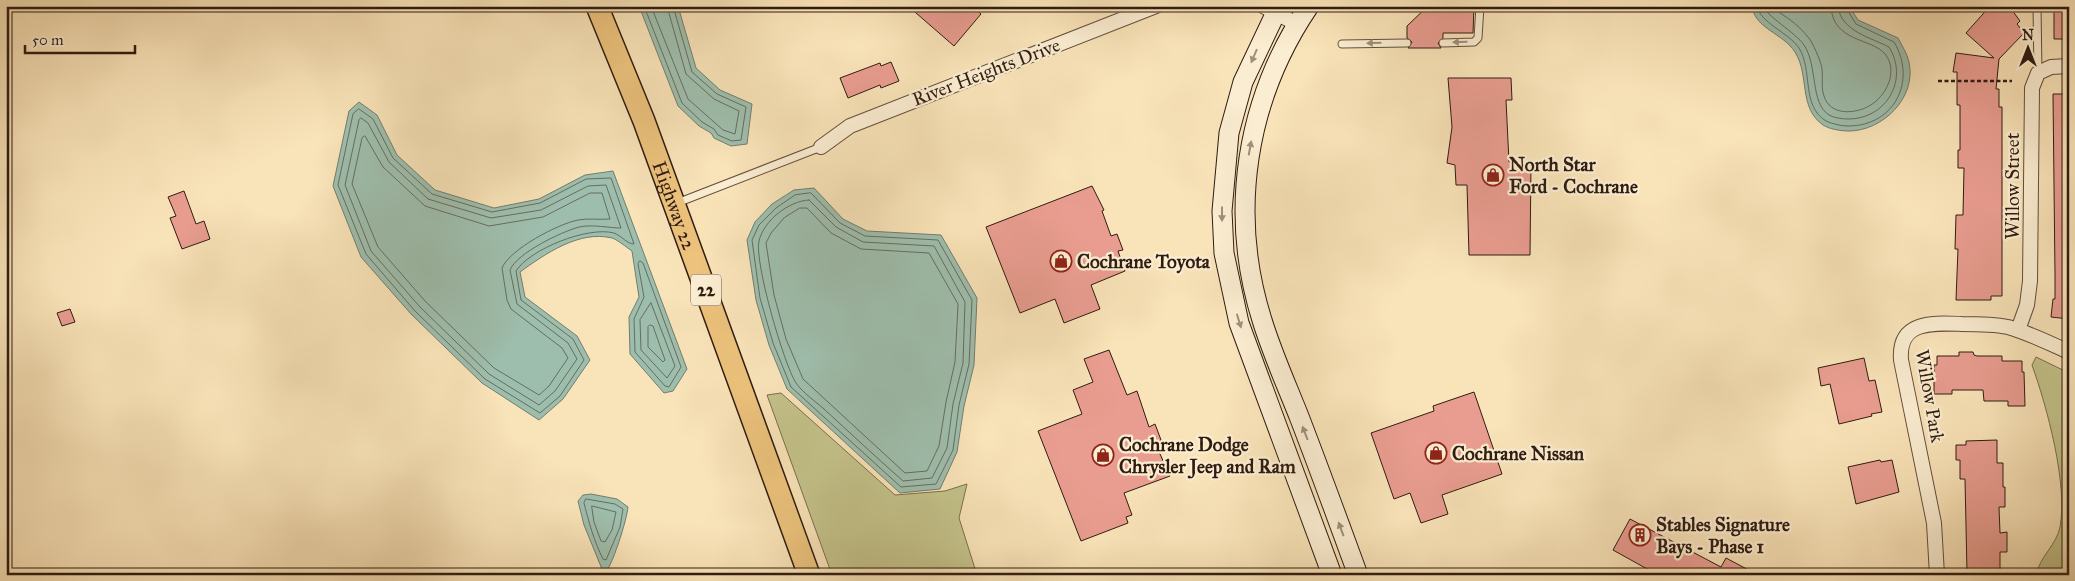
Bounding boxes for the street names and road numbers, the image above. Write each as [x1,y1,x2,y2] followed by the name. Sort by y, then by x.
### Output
[909,33,1064,112] street label: River Heights Drive
[2001,132,2024,239] street label: Willow Street
[648,158,702,254] street label: Highway 22
[691,274,721,306] road number: 22
[1911,348,1950,444] street label: Willow Park

